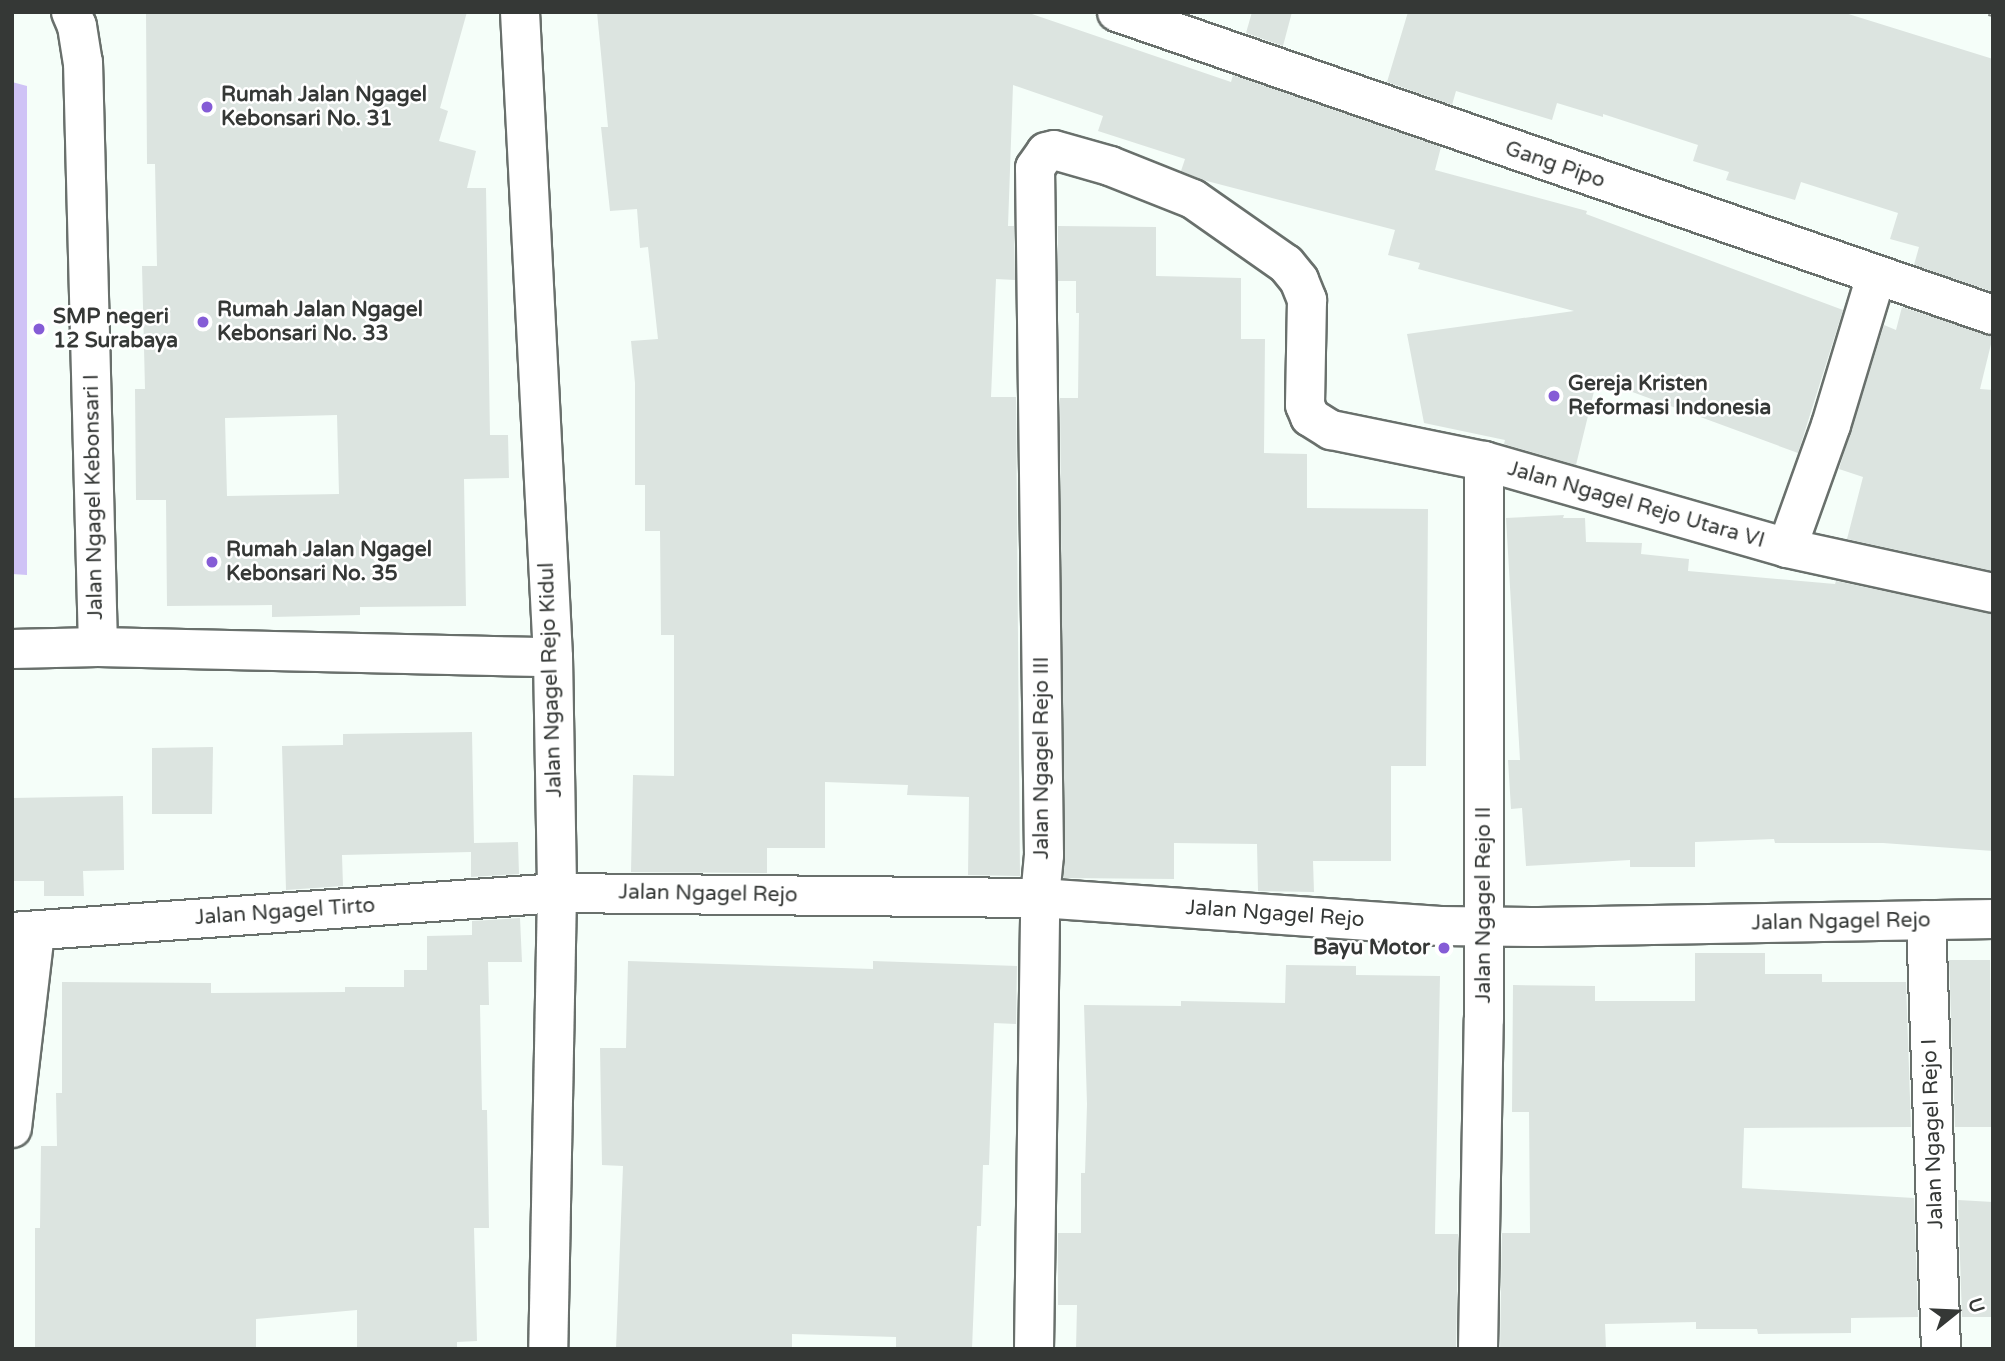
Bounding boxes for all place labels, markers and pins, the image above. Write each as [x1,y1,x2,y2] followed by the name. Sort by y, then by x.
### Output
[221,82,427,132] place label: Rumah Jalan Ngagel Kebonsari No. 31
[199,99,215,115] marker: Rumah Jalan Ngagel Kebonsari No. 31
[217,297,423,347] place label: Rumah Jalan Ngagel Kebonsari No. 33
[53,304,178,354] place label: SMP negeri 12 Surabaya
[195,314,211,330] marker: Rumah Jalan Ngagel Kebonsari No. 33
[31,321,47,337] marker: SMP negeri 12 Surabaya
[1568,371,1771,421] place label: Gereja Kristen Reformasi Indonesia
[1546,388,1562,404] marker: Gereja Kristen Reformasi Indonesia
[226,537,432,587] place label: Rumah Jalan Ngagel Kebonsari No. 35
[204,554,220,570] marker: Rumah Jalan Ngagel Kebonsari No. 35
[1313,935,1430,961] place label: Bayu Motor
[1436,940,1452,956] marker: Bayu Motor

